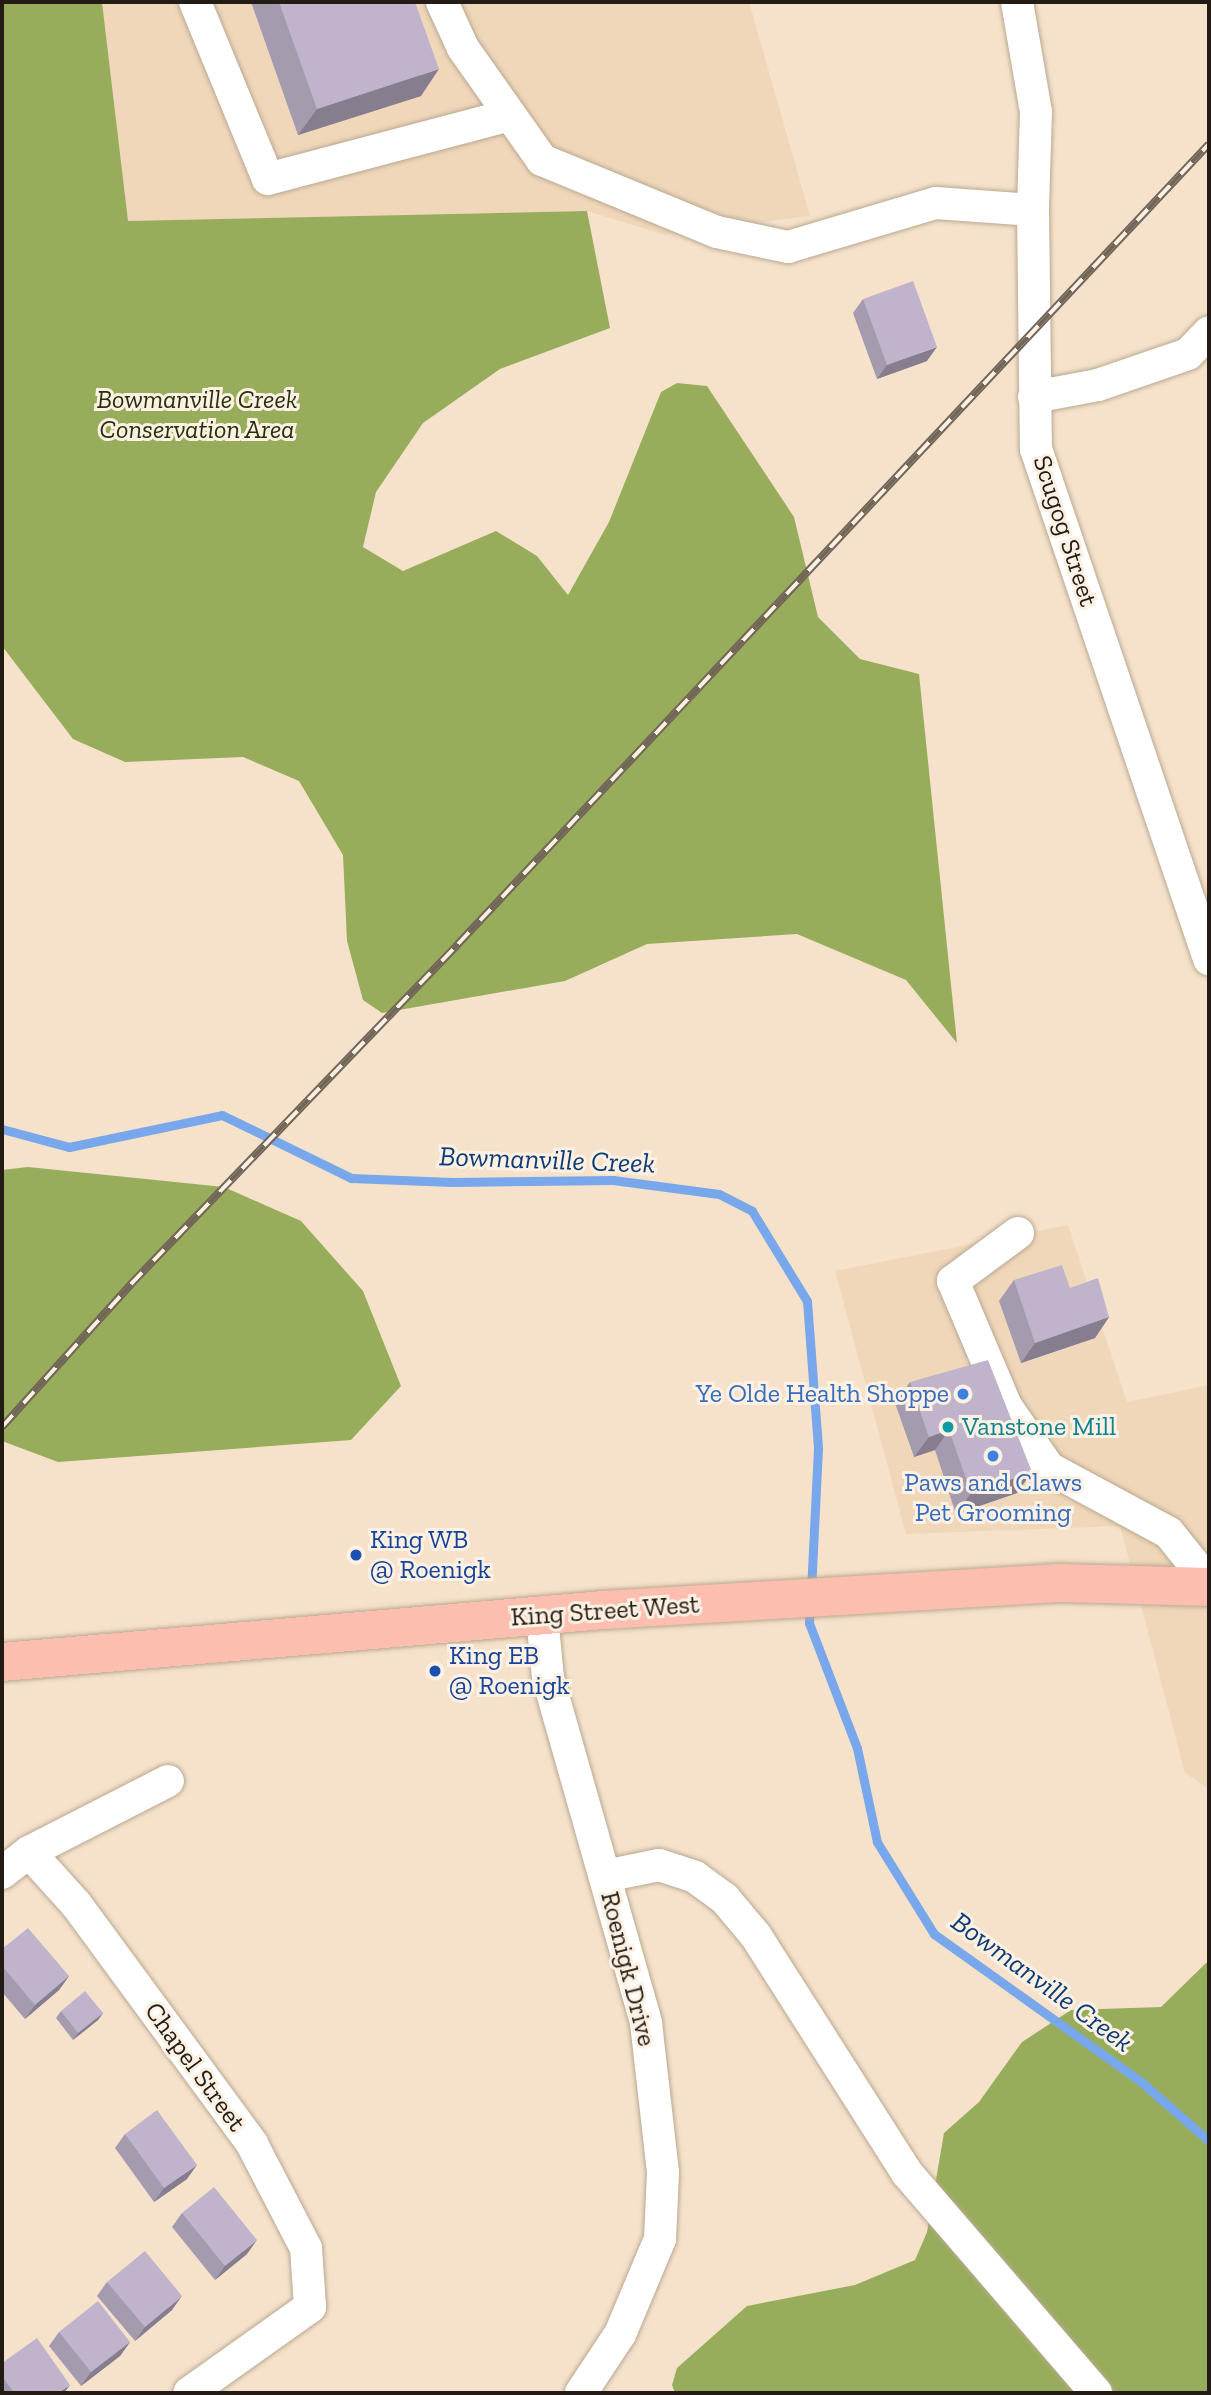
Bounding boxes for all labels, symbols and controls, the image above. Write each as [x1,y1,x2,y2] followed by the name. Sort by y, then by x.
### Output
[97,384,297,446] park label: Bowmanville Creek Conservation Area
[1026,452,1104,610] street label: Scugog Street
[438,1139,656,1181] water label: Bowmanville Creek
[696,1378,949,1410] place label: Ye Olde Health Shoppe
[955,1386,971,1402] marker: Ye Olde Health Shoppe
[962,1411,1116,1443] place label: Vanstone Mill
[940,1419,956,1435] marker: Vanstone Mill
[985,1448,1001,1464] marker: Paws and Claws Pet Grooming
[904,1467,1082,1528] place label: Paws and Claws Pet Grooming
[370,1524,491,1586] place label: King WB @ Roenigk
[348,1547,364,1563] marker: King WB @ Roenigk
[509,1589,701,1633] street label: King Street West
[449,1640,570,1702] place label: King EB @ Roenigk
[427,1663,443,1679] marker: King EB @ Roenigk
[594,1888,662,2050] street label: Roenigk Drive
[945,1905,1139,2059] water label: Bowmanville Creek
[138,1996,252,2138] street label: Chapel Street

